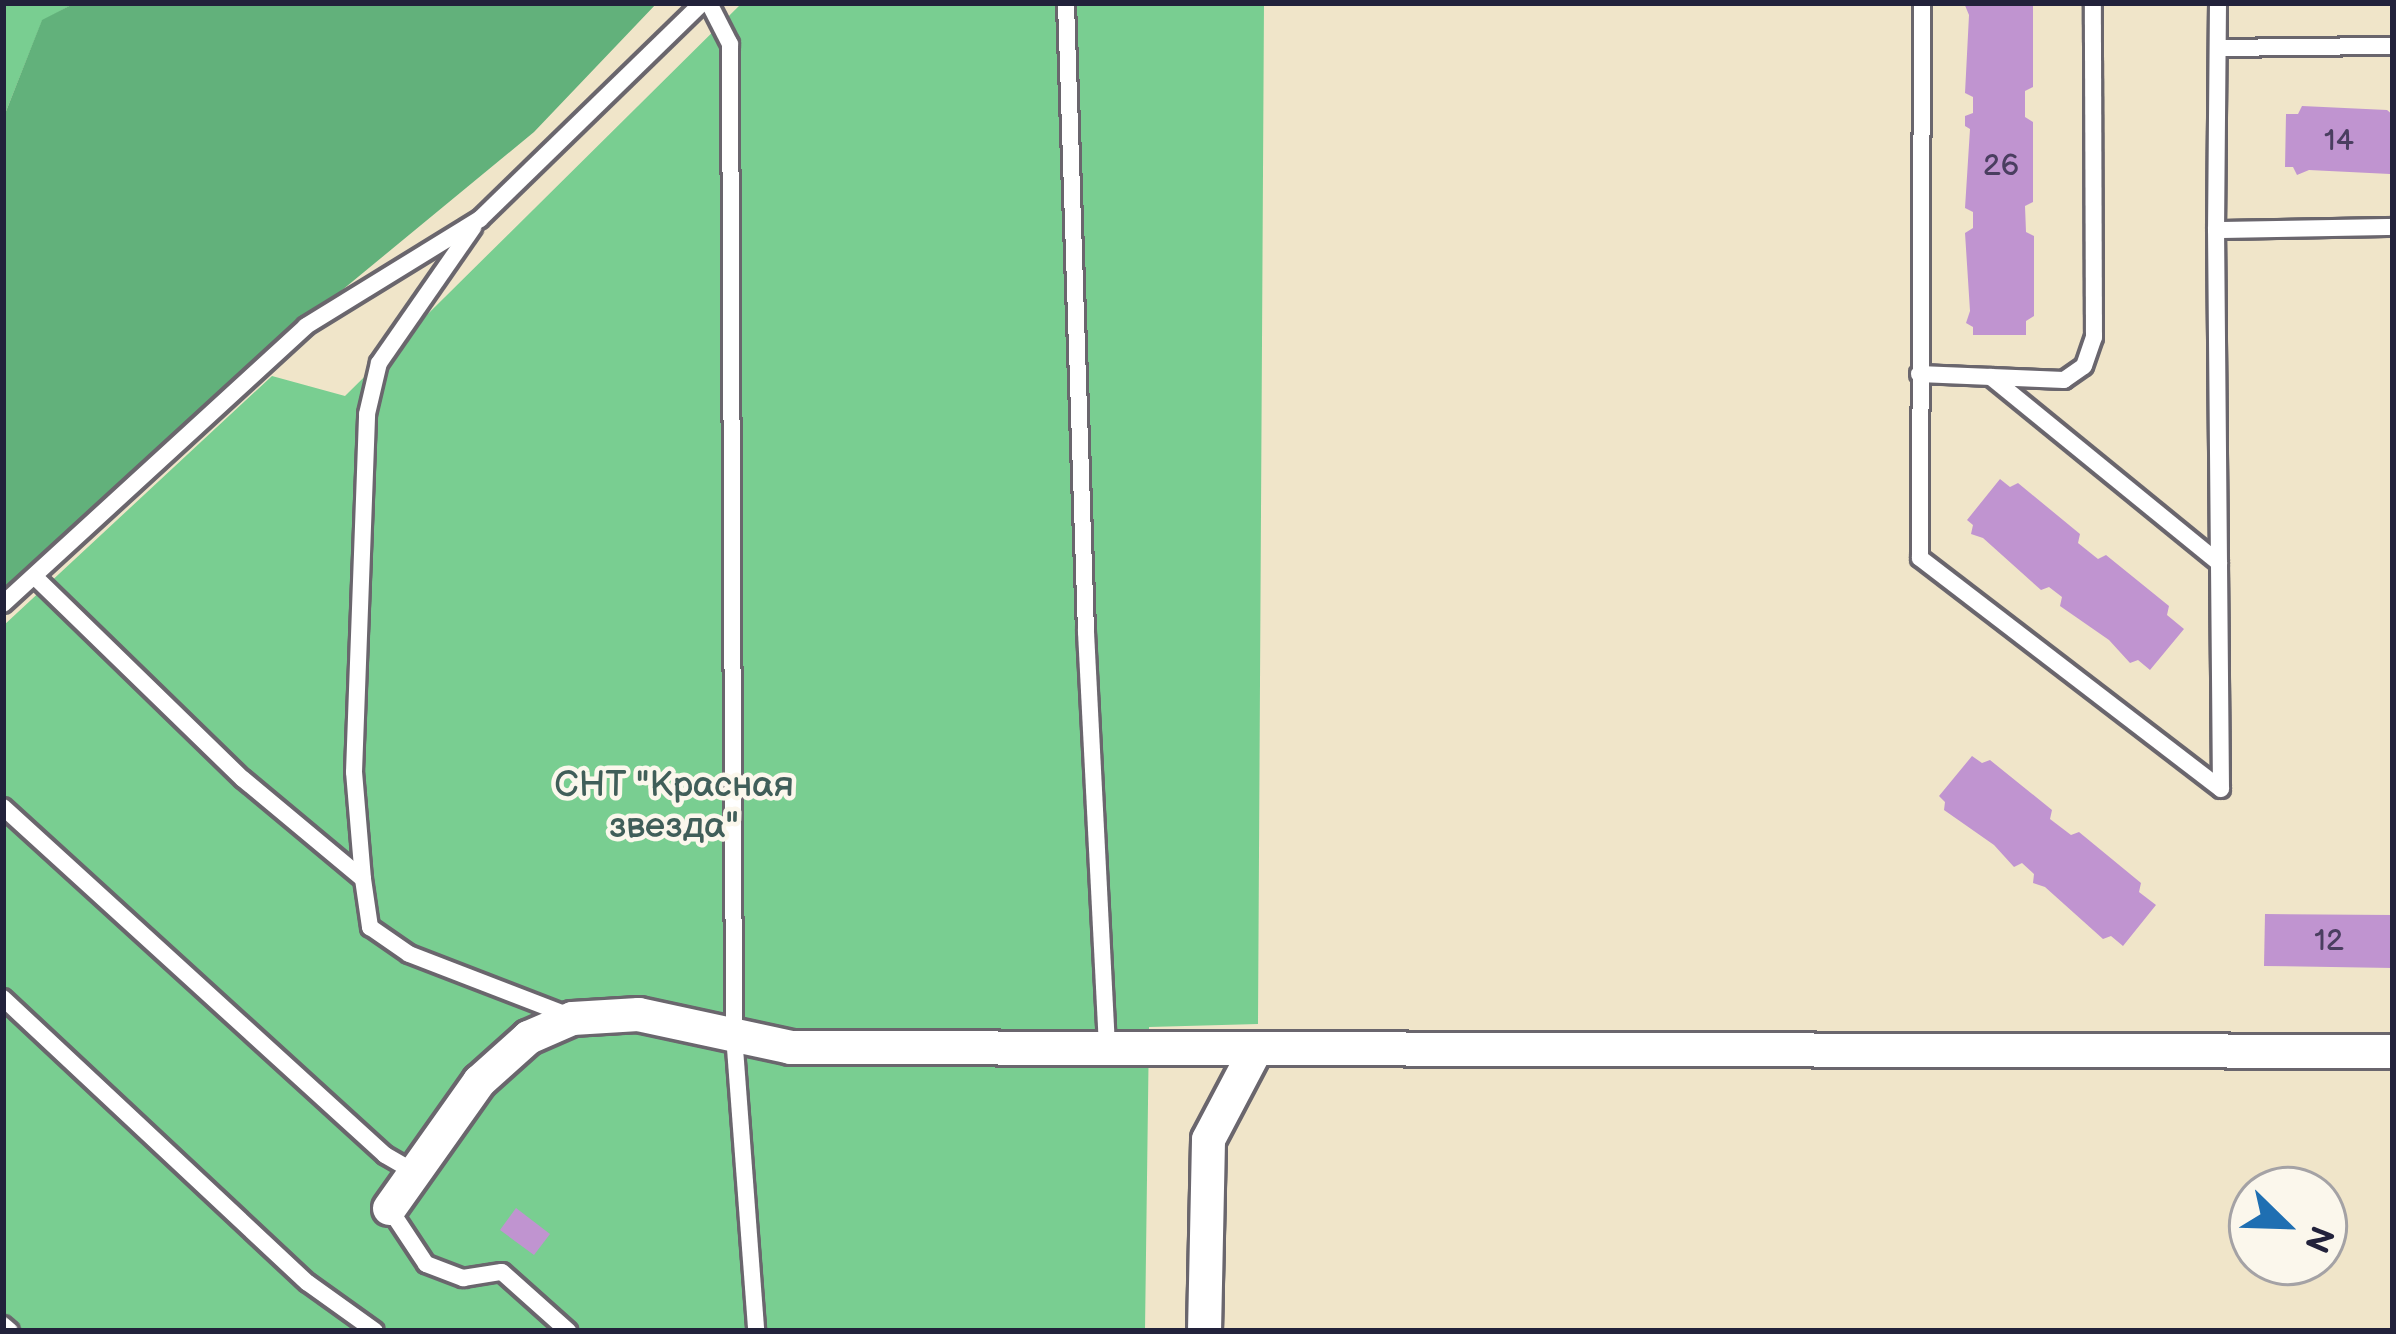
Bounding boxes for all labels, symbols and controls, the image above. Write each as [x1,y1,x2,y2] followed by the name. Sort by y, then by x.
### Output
[2324,123,2354,159] house number: 14
[1983,148,2019,184] house number: 26
[554,763,794,848] park label: СНТ "Красная звезда"
[2314,923,2344,959] house number: 12
[2228,1166,2348,1286] north arrow
[2295,1220,2342,1258] text: N

